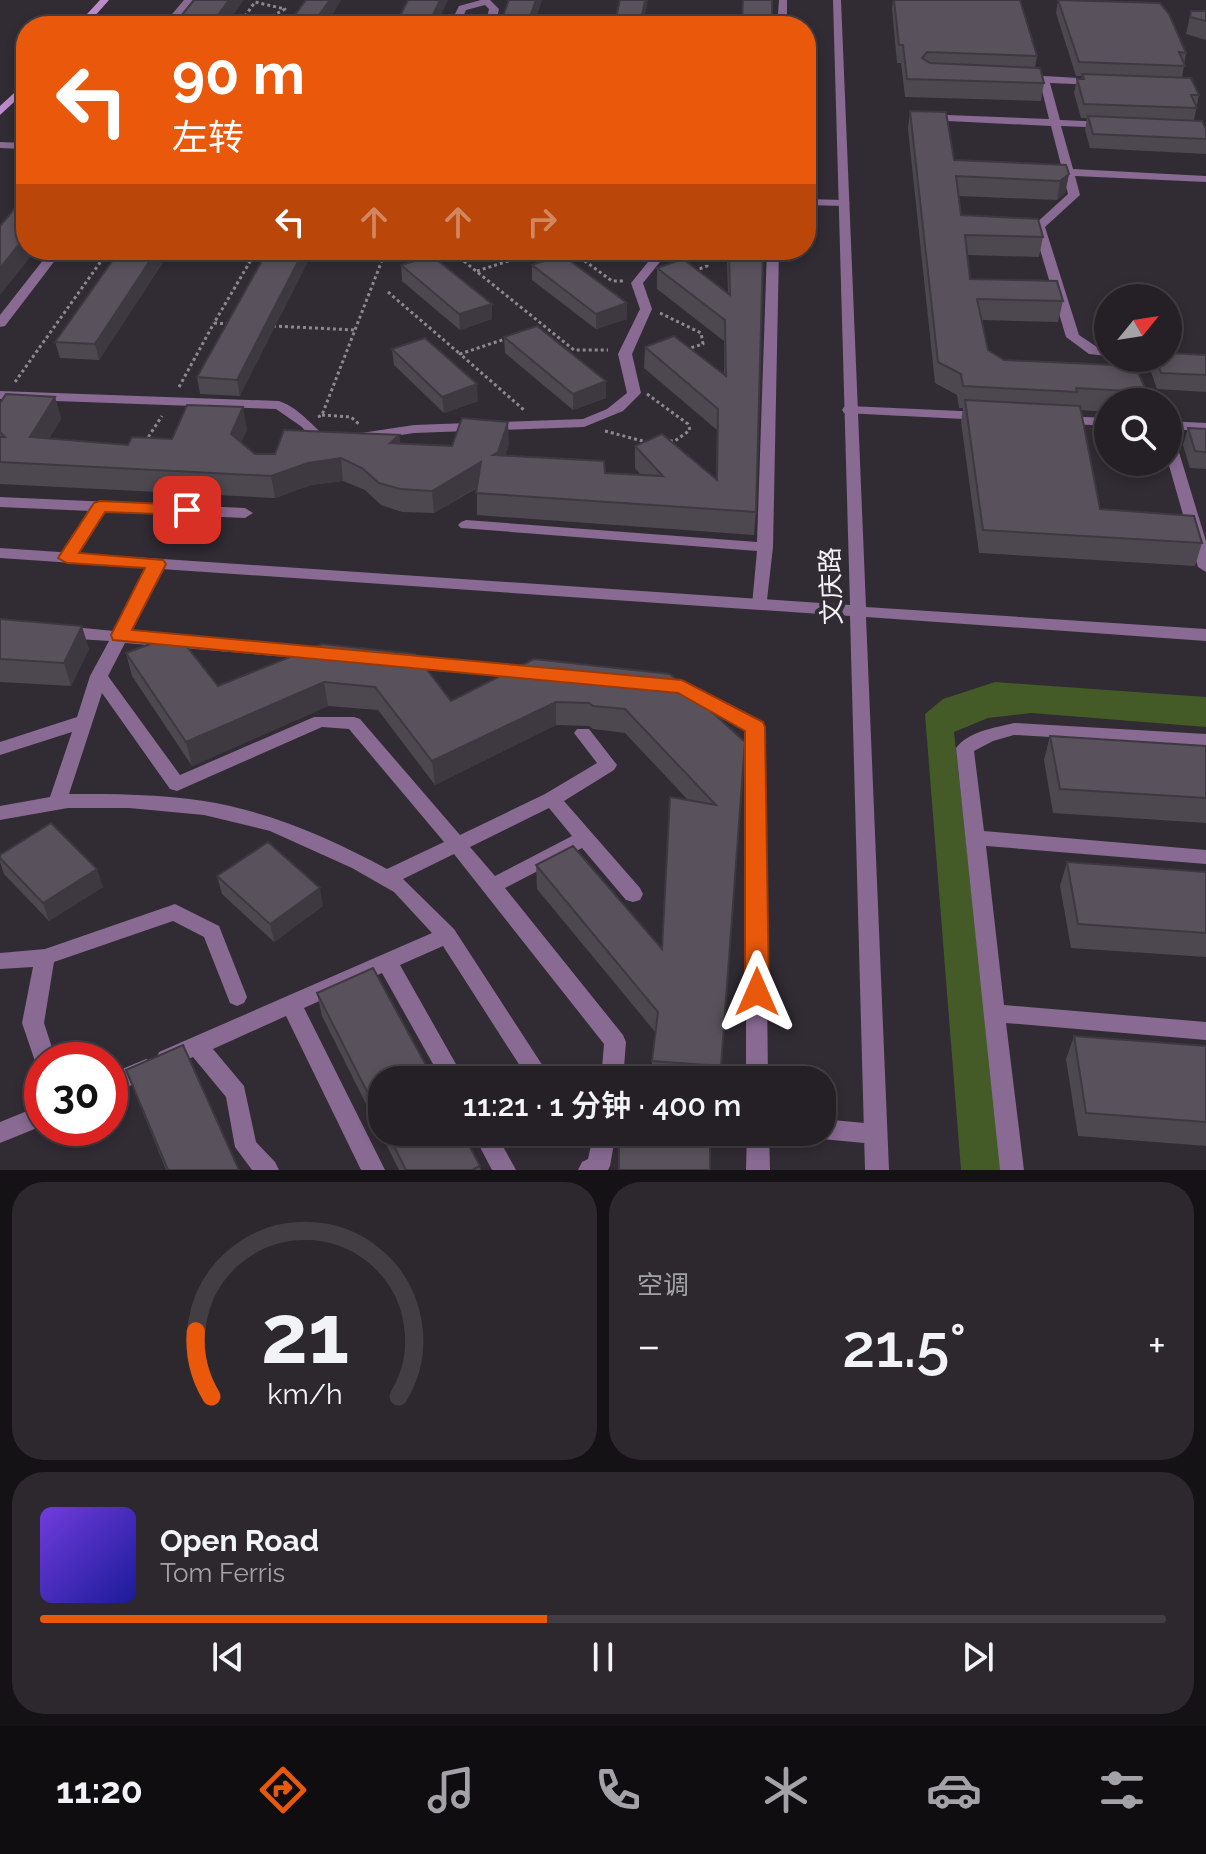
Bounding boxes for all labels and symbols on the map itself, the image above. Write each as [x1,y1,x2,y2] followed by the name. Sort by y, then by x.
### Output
[1094,284,1182,372] north arrow
[153,476,221,544] pin
[815,546,847,626] street label: 文庆路
[715,950,799,1034] position arrow
[24,1042,128,1146] speed limit sign: 30

